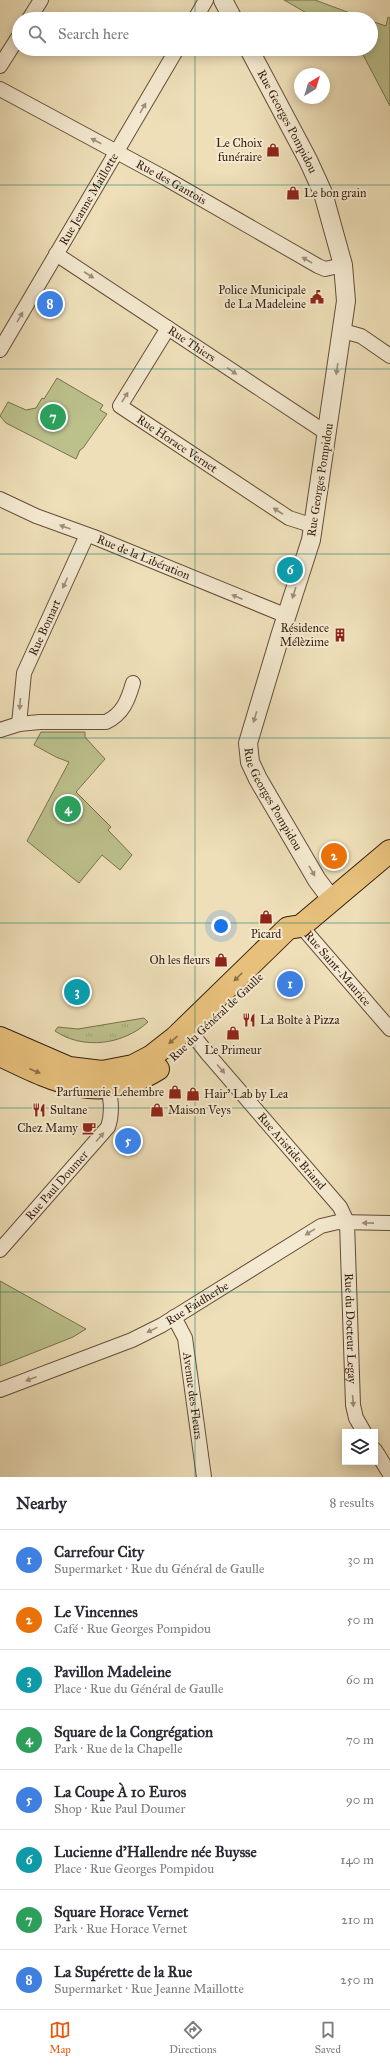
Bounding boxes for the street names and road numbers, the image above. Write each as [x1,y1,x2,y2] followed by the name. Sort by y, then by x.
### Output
[254,67,320,176] street label: Rue Georges Pompidou
[56,151,121,248] street label: Rue Jeanne Maillotte
[134,157,209,207] street label: Rue des Gantois
[165,323,218,365] street label: Rue Thiers
[134,412,221,476] street label: Rue Horace Vernet
[304,422,337,538] street label: Rue Georges Pompidou
[95,532,193,583] street label: Rue de la Libération
[26,597,64,658] street label: Rue Bomart
[242,747,306,854] street label: Rue Georges Pompidou
[301,928,374,1009] street label: Rue Saint-Maurice
[166,970,266,1064] street label: Rue du Général de Gaulle
[255,1110,329,1192] street label: Rue Aristide Briand
[22,1147,91,1223] street label: Rue Paul Doumer
[342,1273,359,1384] street label: Rue du Docteur Legay
[163,1278,231,1328] street label: Rue Faidherbe
[180,1350,206,1440] street label: Avenue des Fleurs

